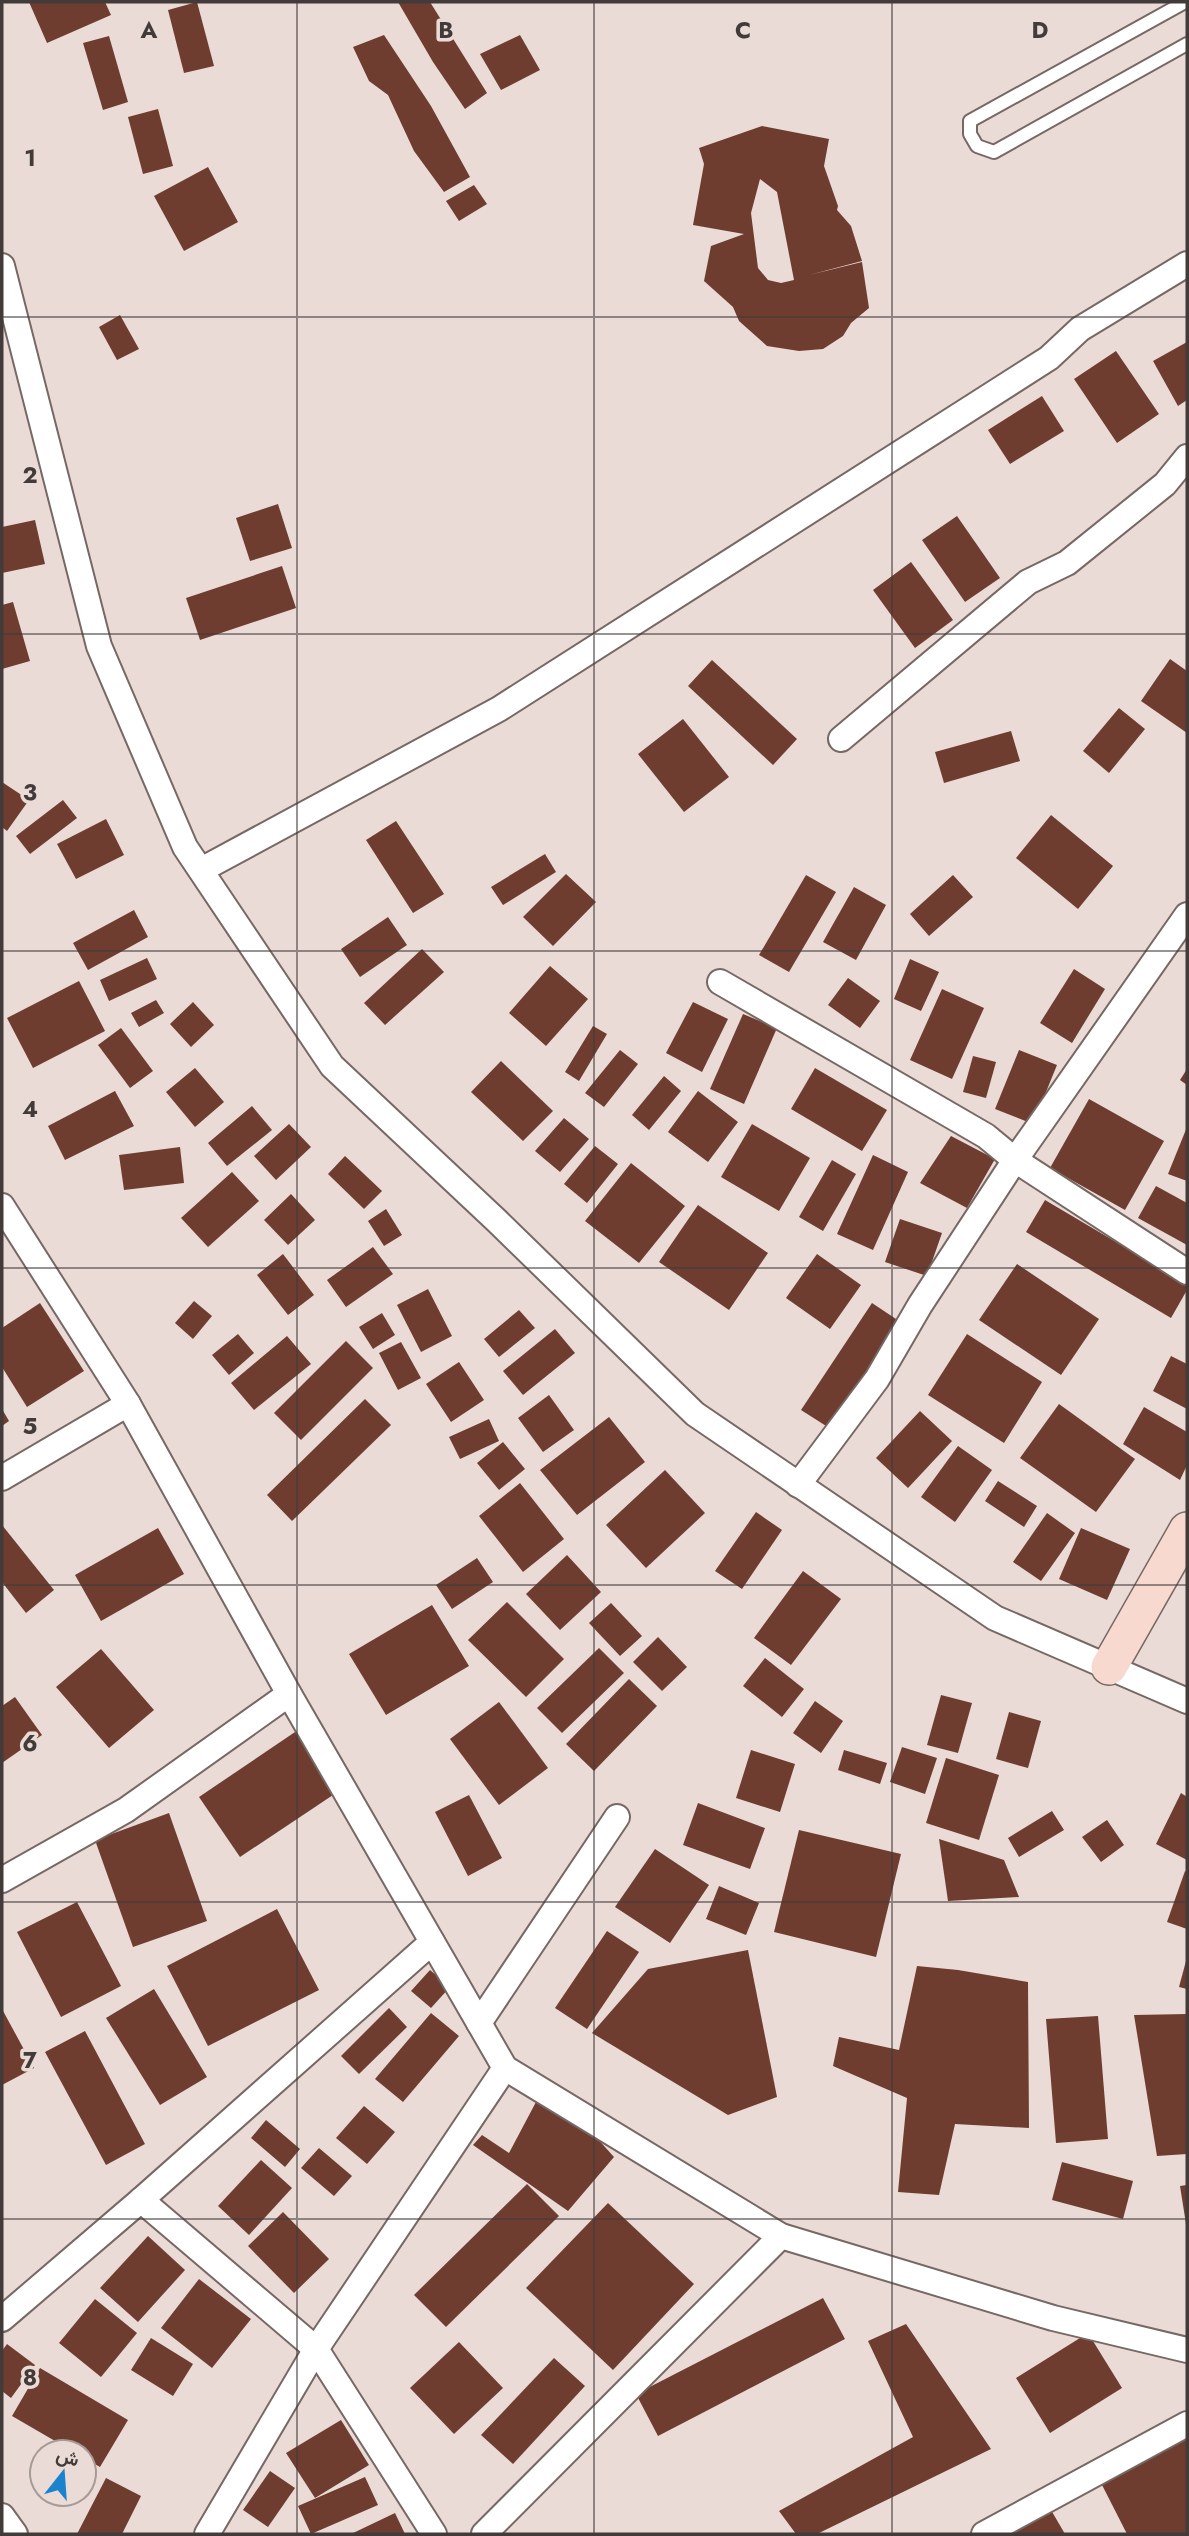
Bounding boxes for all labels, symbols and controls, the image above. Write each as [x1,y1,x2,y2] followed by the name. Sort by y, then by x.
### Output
[140,13,158,47] text: A
[438,13,454,47] text: B
[735,13,751,47] text: C
[1032,13,1049,47] text: D
[24,141,36,175] text: 1
[22,458,38,492] text: 2
[23,775,37,809] text: 3
[22,1092,38,1126] text: 4
[23,1409,37,1443] text: 5
[22,1726,38,1760] text: 6
[23,2043,37,2077] text: 7
[23,2360,37,2394] text: 8
[28,2438,98,2508] north arrow
[53,2441,83,2474] text: ش

